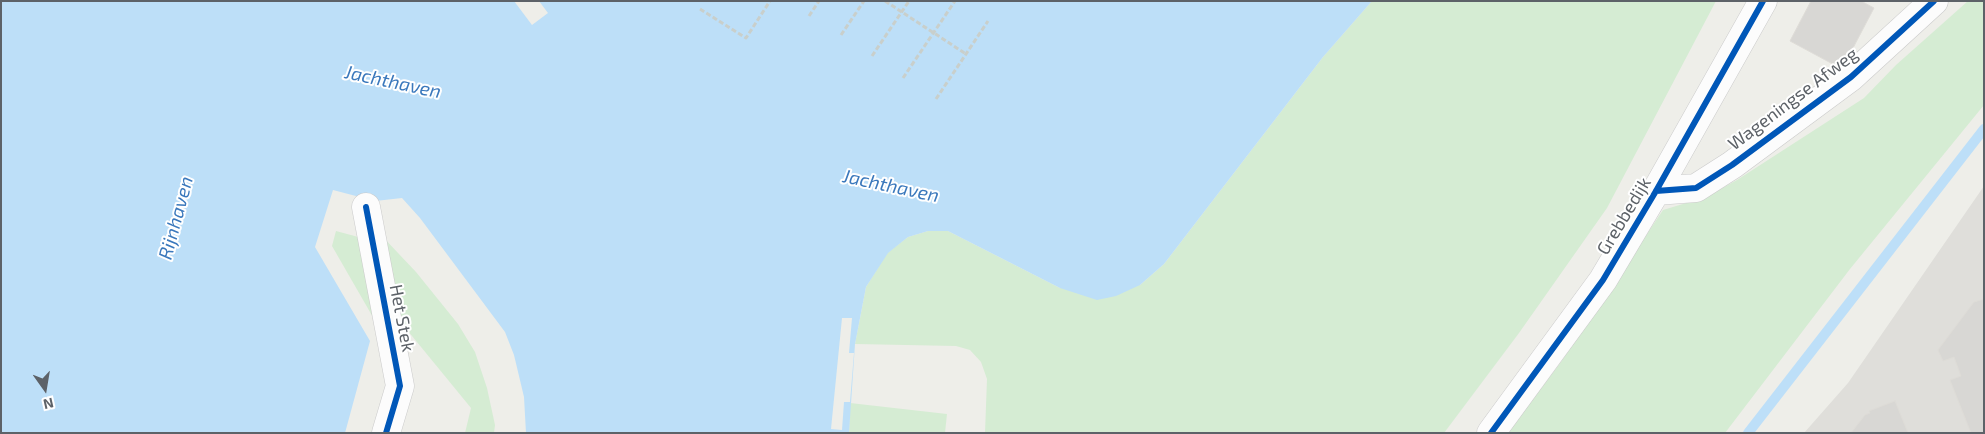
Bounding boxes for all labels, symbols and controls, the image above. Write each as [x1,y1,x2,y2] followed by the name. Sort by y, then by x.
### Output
[1724,43,1862,155] street label: Wageningse Afweg
[343,61,443,103] water label: Jachthaven
[841,165,941,207] water label: Jachthaven
[1592,173,1656,259] street label: Grebbedijk
[154,174,198,262] water label: Rijnhaven
[385,282,419,354] street label: Het Stek
[20,364,70,414] north arrow
[42,395,55,414] text: N

